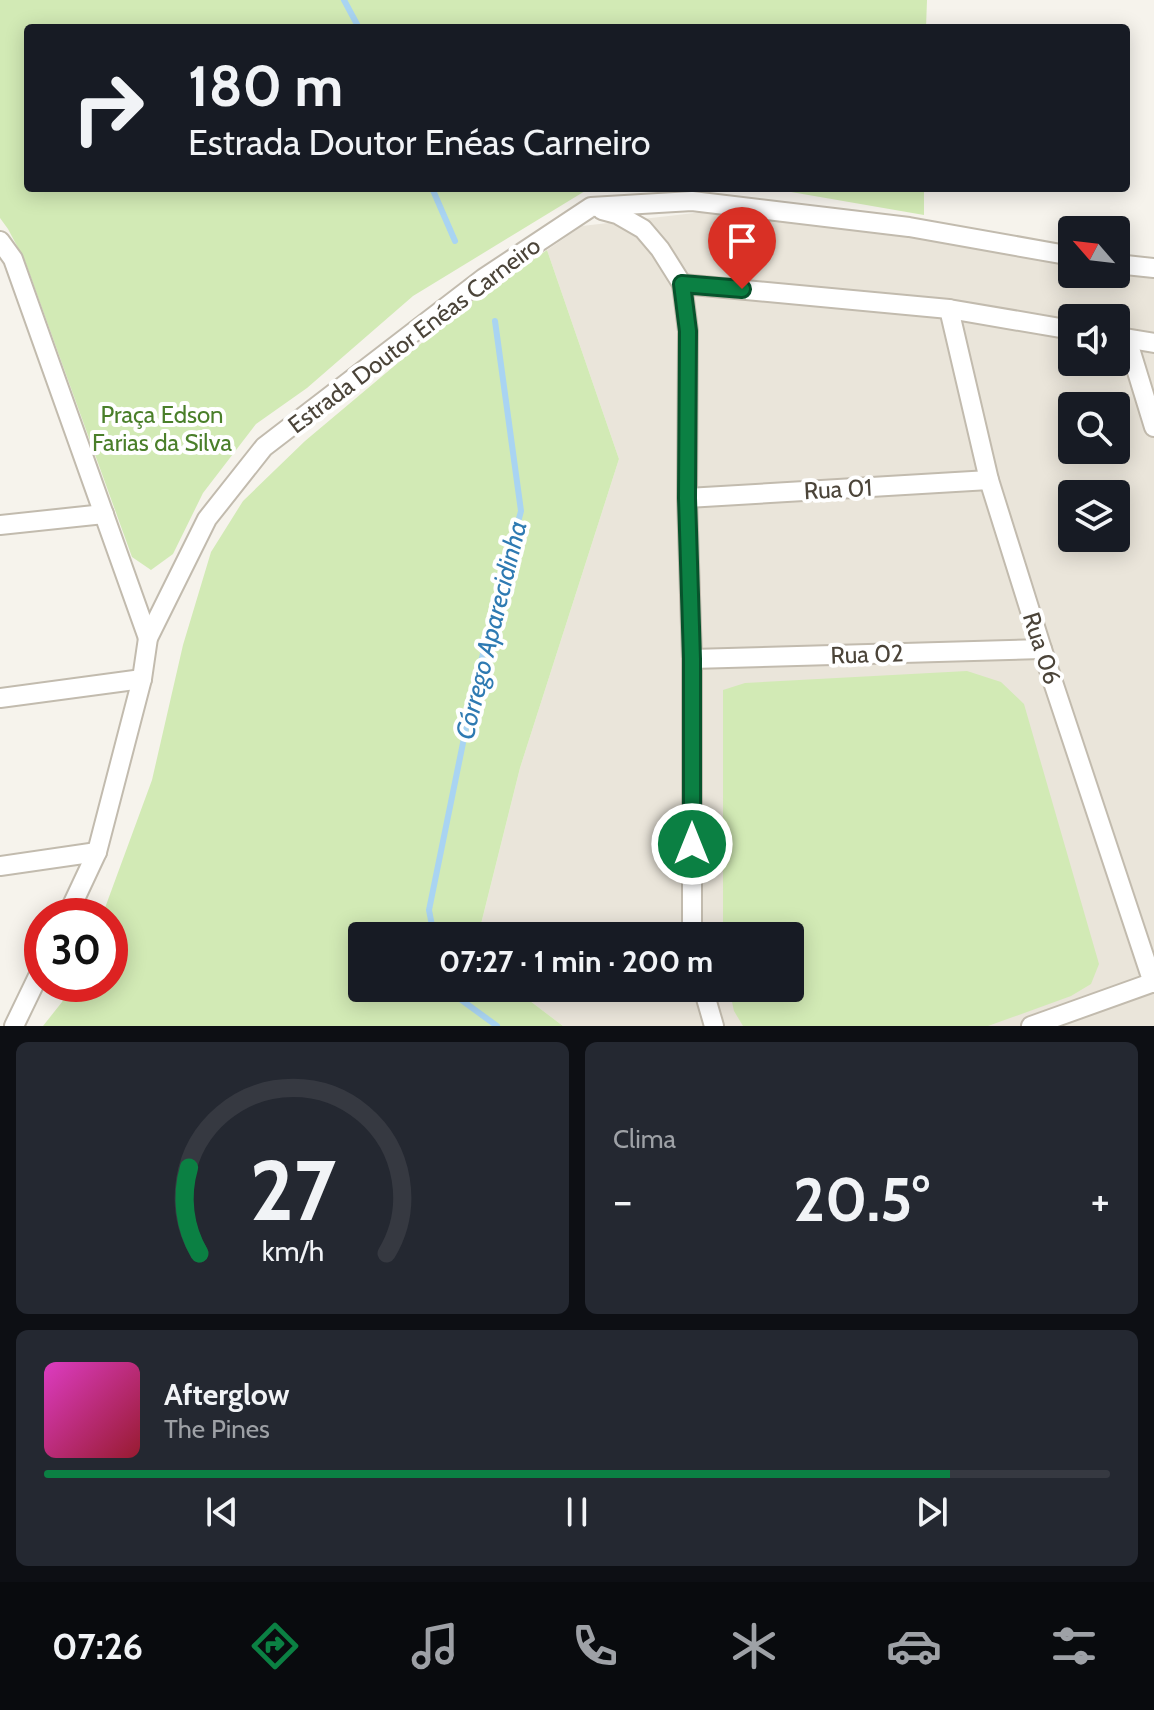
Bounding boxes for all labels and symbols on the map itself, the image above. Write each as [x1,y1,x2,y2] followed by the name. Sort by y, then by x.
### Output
[708,207,776,289] pin
[1058,216,1130,288] north arrow
[282,231,546,439] street label: Estrada Doutor Enéas Carneiro
[92,400,233,457] park label: Praça Edson Farias da Silva
[803,473,873,505] street label: Rua 01
[448,517,534,743] water label: Córrego Aparecidinha
[1017,608,1067,688] street label: Rua 06
[830,638,904,670] street label: Rua 02
[650,802,734,886] position arrow
[24,898,128,1002] speed limit sign: 30

